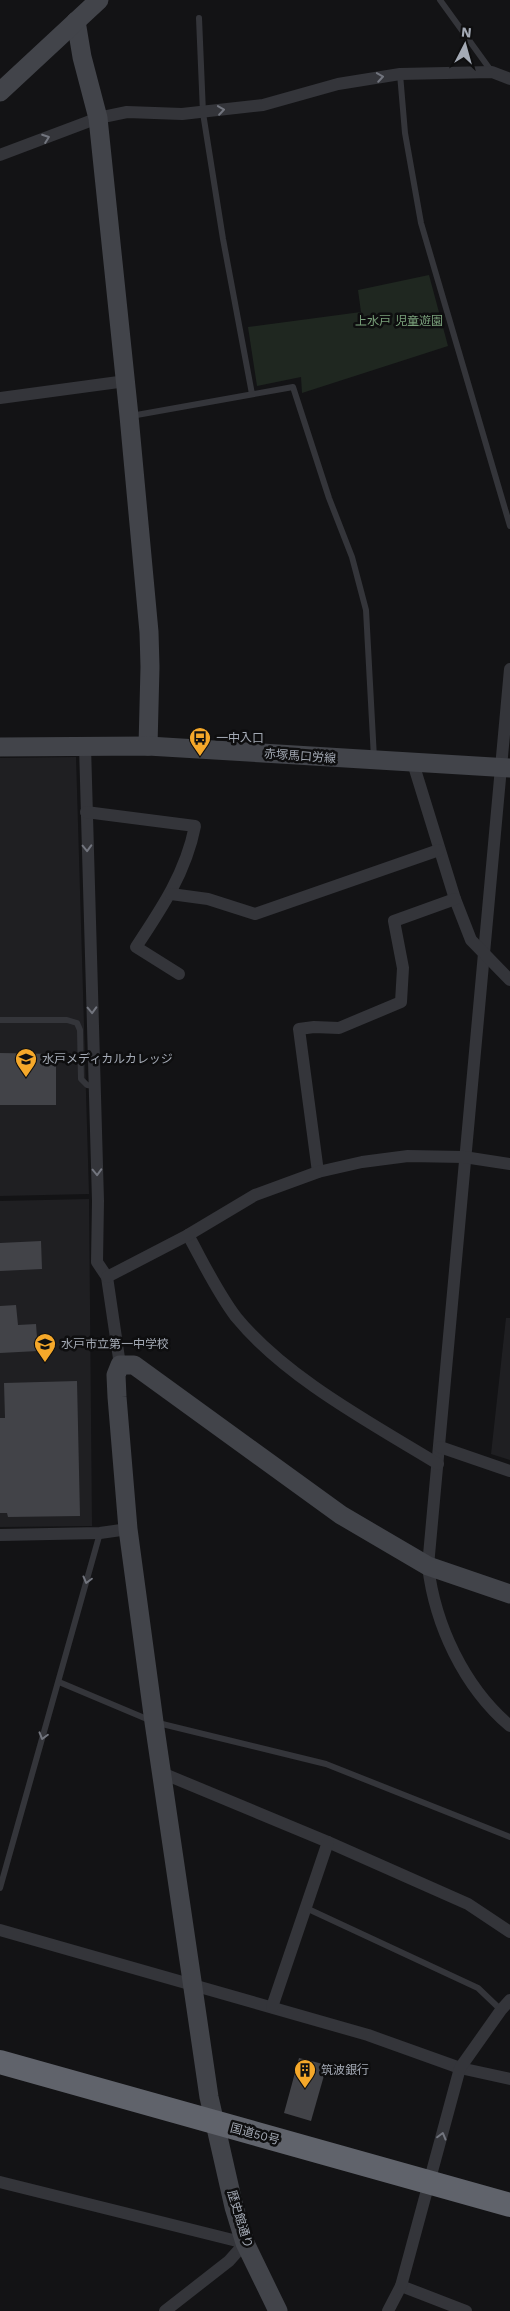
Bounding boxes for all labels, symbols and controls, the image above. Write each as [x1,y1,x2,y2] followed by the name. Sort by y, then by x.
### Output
[440,20,490,70] north arrow
[460,24,472,41] text: N
[376,73,385,83] one-way arrow
[217,106,226,116] one-way arrow
[41,134,50,144] one-way arrow
[355,314,443,328] park label: 上水戸 児童遊園
[188,726,212,757] bus stop icon: 一中入口
[216,731,264,745] place label: 一中入口
[264,747,336,765] street label: 赤塚馬口労線
[82,844,92,852] one-way arrow
[87,1006,97,1014] one-way arrow
[14,1047,38,1078] school or university icon: 水戸メディカルカレッジ
[42,1052,173,1066] place label: 水戸メディカルカレッジ
[92,1169,102,1177] one-way arrow
[33,1332,57,1363] school or university icon: 水戸市立第一中学校
[61,1337,169,1351] place label: 水戸市立第一中学校
[82,1575,93,1584] one-way arrow
[39,1732,49,1740] one-way arrow
[293,2058,317,2089] building icon: 筑波銀行
[321,2063,369,2077] place label: 筑波銀行
[229,2121,281,2147] street label: 国道50号
[436,2131,447,2140] one-way arrow
[225,2188,255,2250] street label: 歴史館通り

